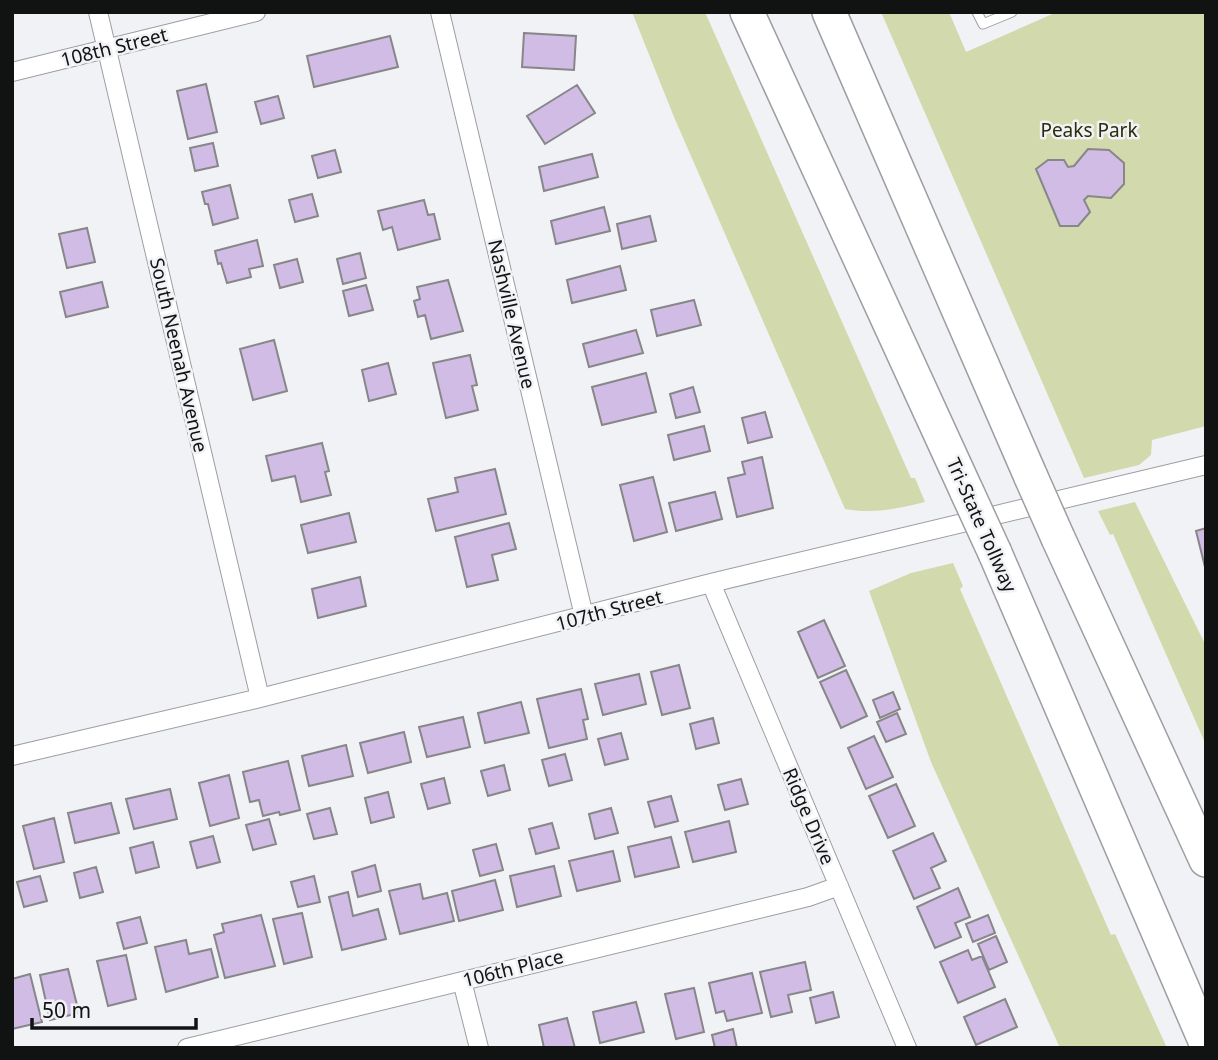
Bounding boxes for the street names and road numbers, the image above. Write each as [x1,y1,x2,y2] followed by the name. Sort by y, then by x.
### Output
[58,21,170,73] street label: 108th Street
[482,237,542,391] street label: Nashville Avenue
[144,255,214,455] street label: South Neenah Avenue
[941,454,1023,597] street label: Tri-State Tollway
[553,583,665,637] street label: 107th Street
[777,764,841,868] street label: Ridge Drive
[460,943,566,993] street label: 106th Place

